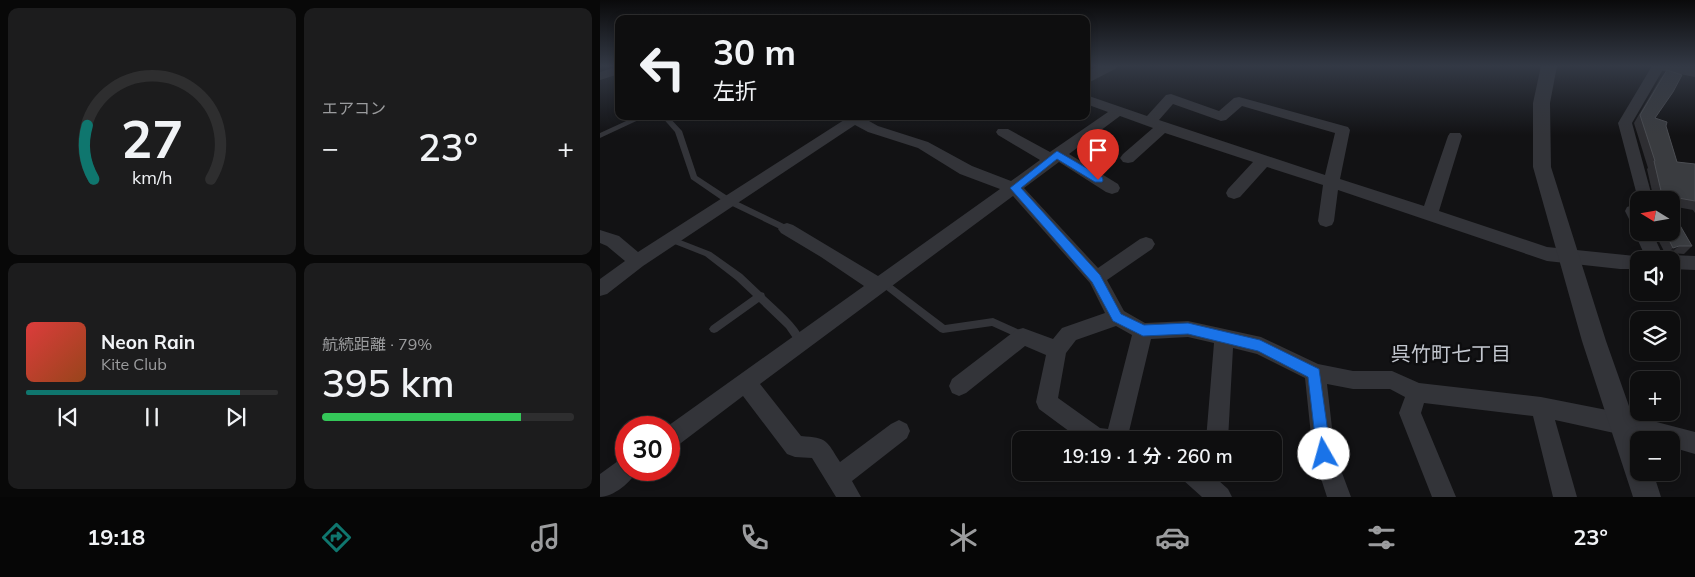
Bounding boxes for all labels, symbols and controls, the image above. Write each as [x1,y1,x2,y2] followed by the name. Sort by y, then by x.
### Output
[713,30,796,74] text: 30 m
[630,35,695,100] icon: left
[713,77,757,105] text: 左折
[322,98,386,118] text: エアコン
[121,106,183,171] text: 27
[418,123,478,171] text: 23°
[1077,129,1119,180] pin
[322,130,339,165] text: −
[557,130,574,165] text: +
[1084,136,1112,164] icon: arrive
[132,166,172,188] text: km/h
[1630,191,1680,241] north arrow
[1630,191,1680,481] map controls
[1630,251,1680,301] button: sound
[1630,311,1680,361] button: layers
[101,330,195,354] text: Neon Rain
[322,334,432,354] text: 航続距離 · 79%
[1391,341,1511,366] district label: 呉竹町七丁目
[101,354,167,374] text: Kite Club
[322,359,455,407] text: 395 km
[1630,371,1680,421] button: +
[54,403,82,431] icon: previous
[138,403,166,431] icon: pause
[222,403,250,431] icon: next
[615,416,680,481] speed limit sign: 30
[1297,427,1349,479] position arrow
[1630,431,1680,481] button: −
[1061,444,1233,468] text: 19:19 · 1 分 · 260 m
[319,520,354,555] icon: directions
[528,520,563,555] icon: music
[737,520,772,555] icon: phone
[946,520,981,555] icon: climate
[1155,520,1190,555] icon: car
[1364,520,1399,555] icon: filters
[87,523,145,551] text: 19:18
[1573,523,1608,551] text: 23°

